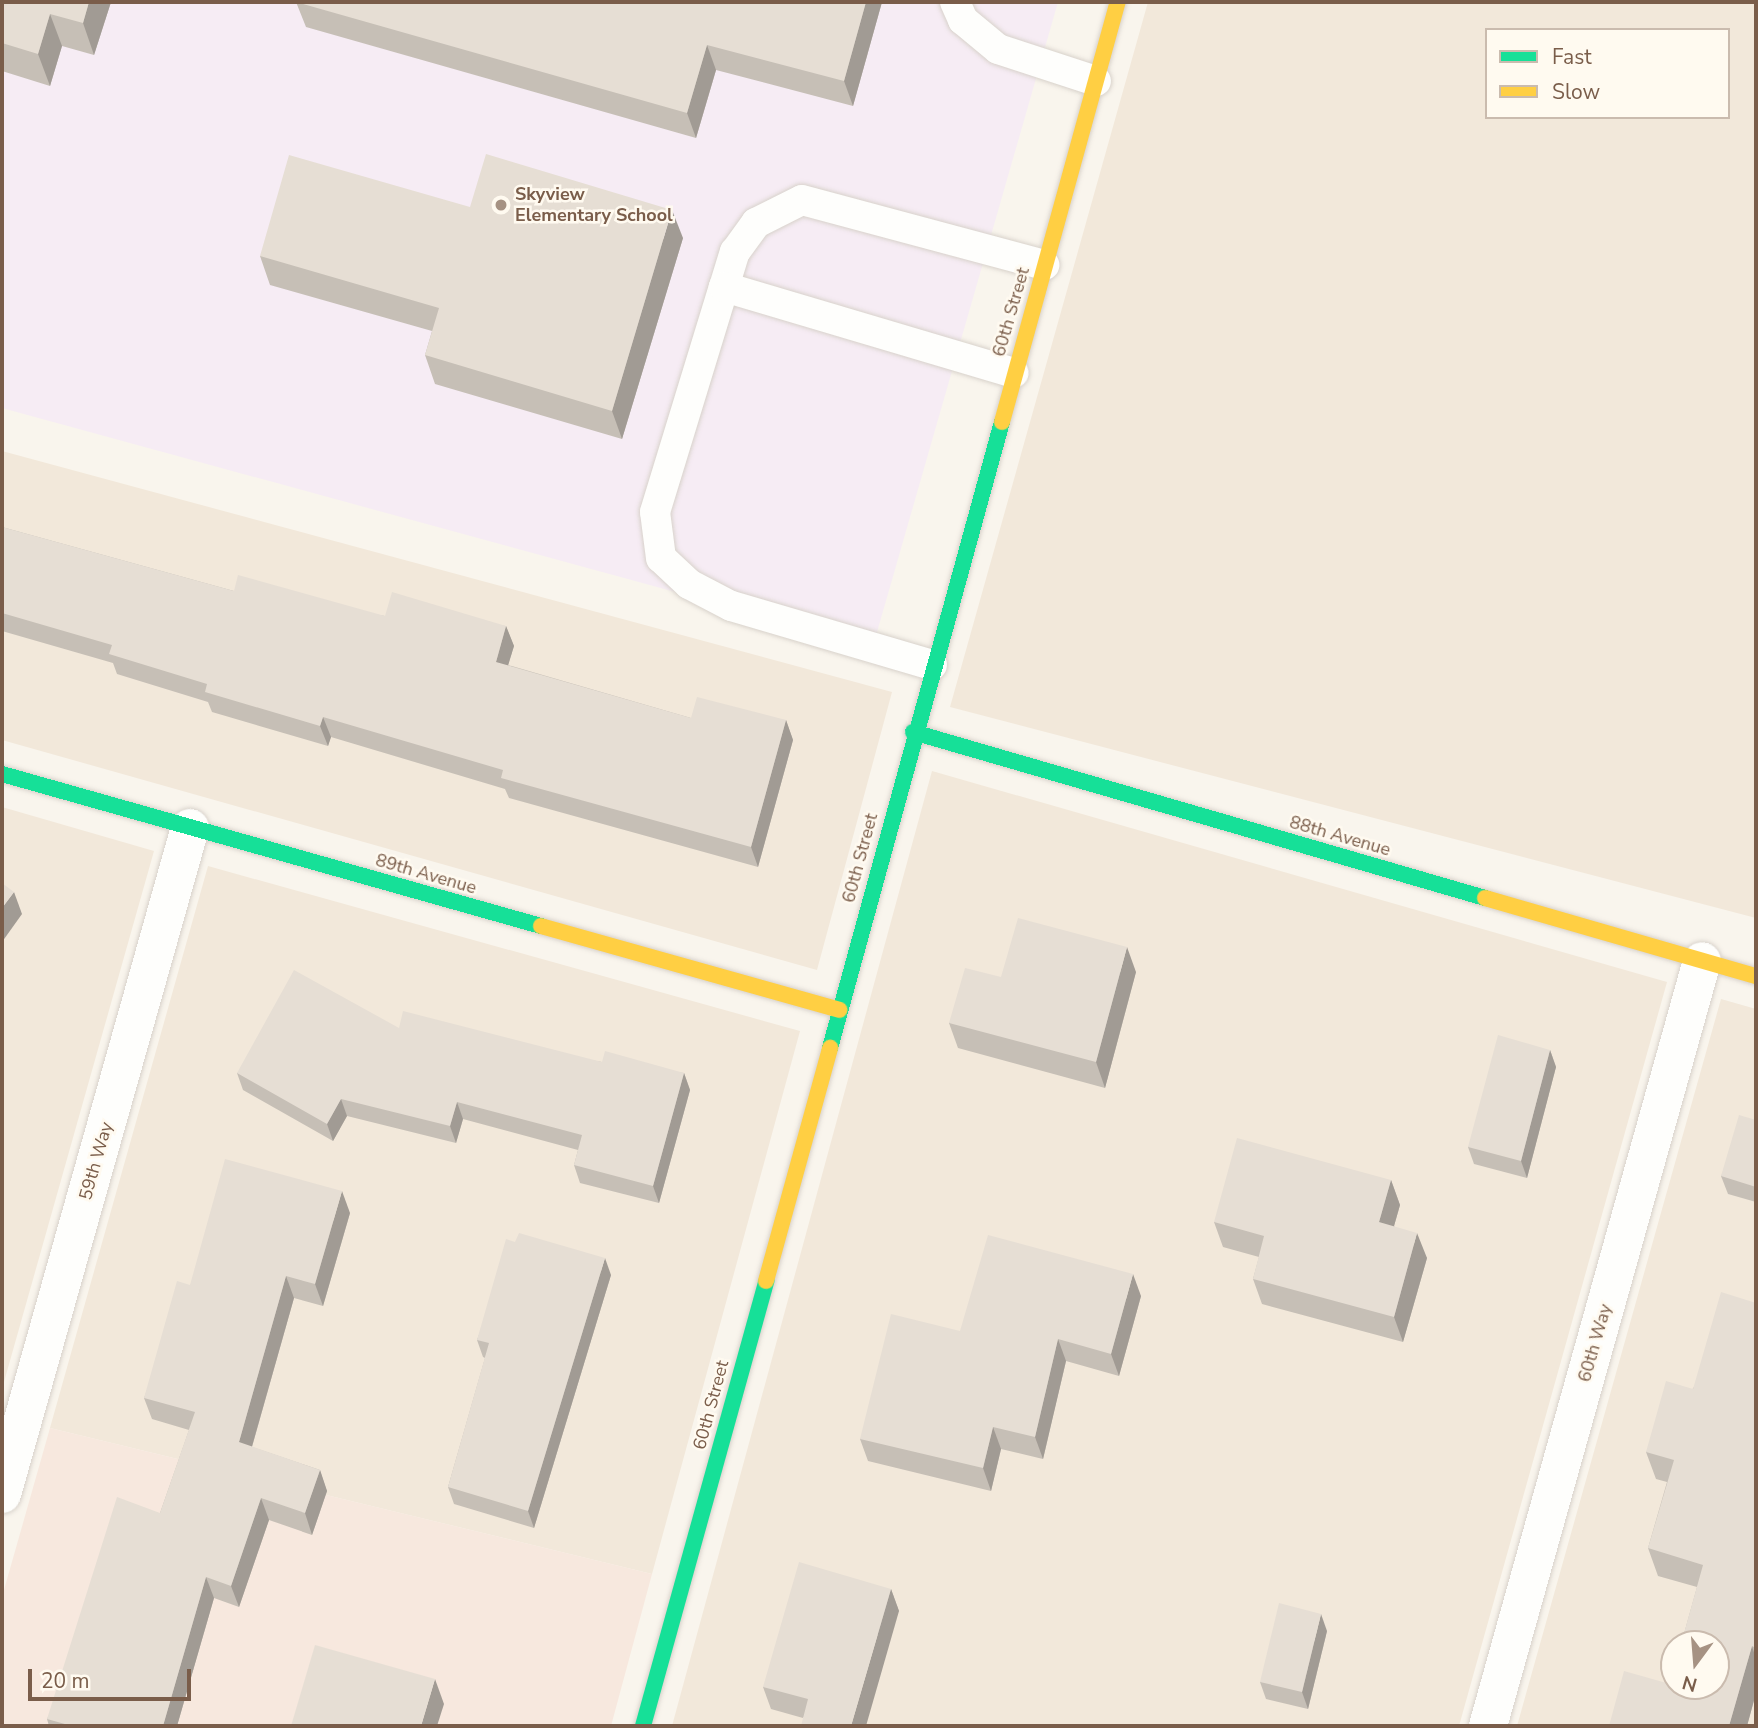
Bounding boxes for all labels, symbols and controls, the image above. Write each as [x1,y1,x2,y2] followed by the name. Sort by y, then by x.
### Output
[1485,28,1730,119] legend
[1552,43,1592,71] text: Fast
[1552,78,1600,106] text: Slow
[515,184,673,227] place label: Skyview Elementary School
[493,197,509,213] marker: Skyview Elementary School
[988,265,1034,359] street label: 60th Street
[838,811,882,905] street label: 60th Street
[1287,811,1393,861] street label: 88th Avenue
[373,849,479,899] street label: 89th Avenue
[75,1119,117,1203] street label: 59th Way
[1574,1301,1616,1385] street label: 60th Way
[689,1358,733,1452] street label: 60th Street
[1660,1630,1730,1700] north arrow
[32,1654,194,1698] scale bar
[41,1667,90,1695] text: 20 m
[1679,1669,1700,1698] text: N

